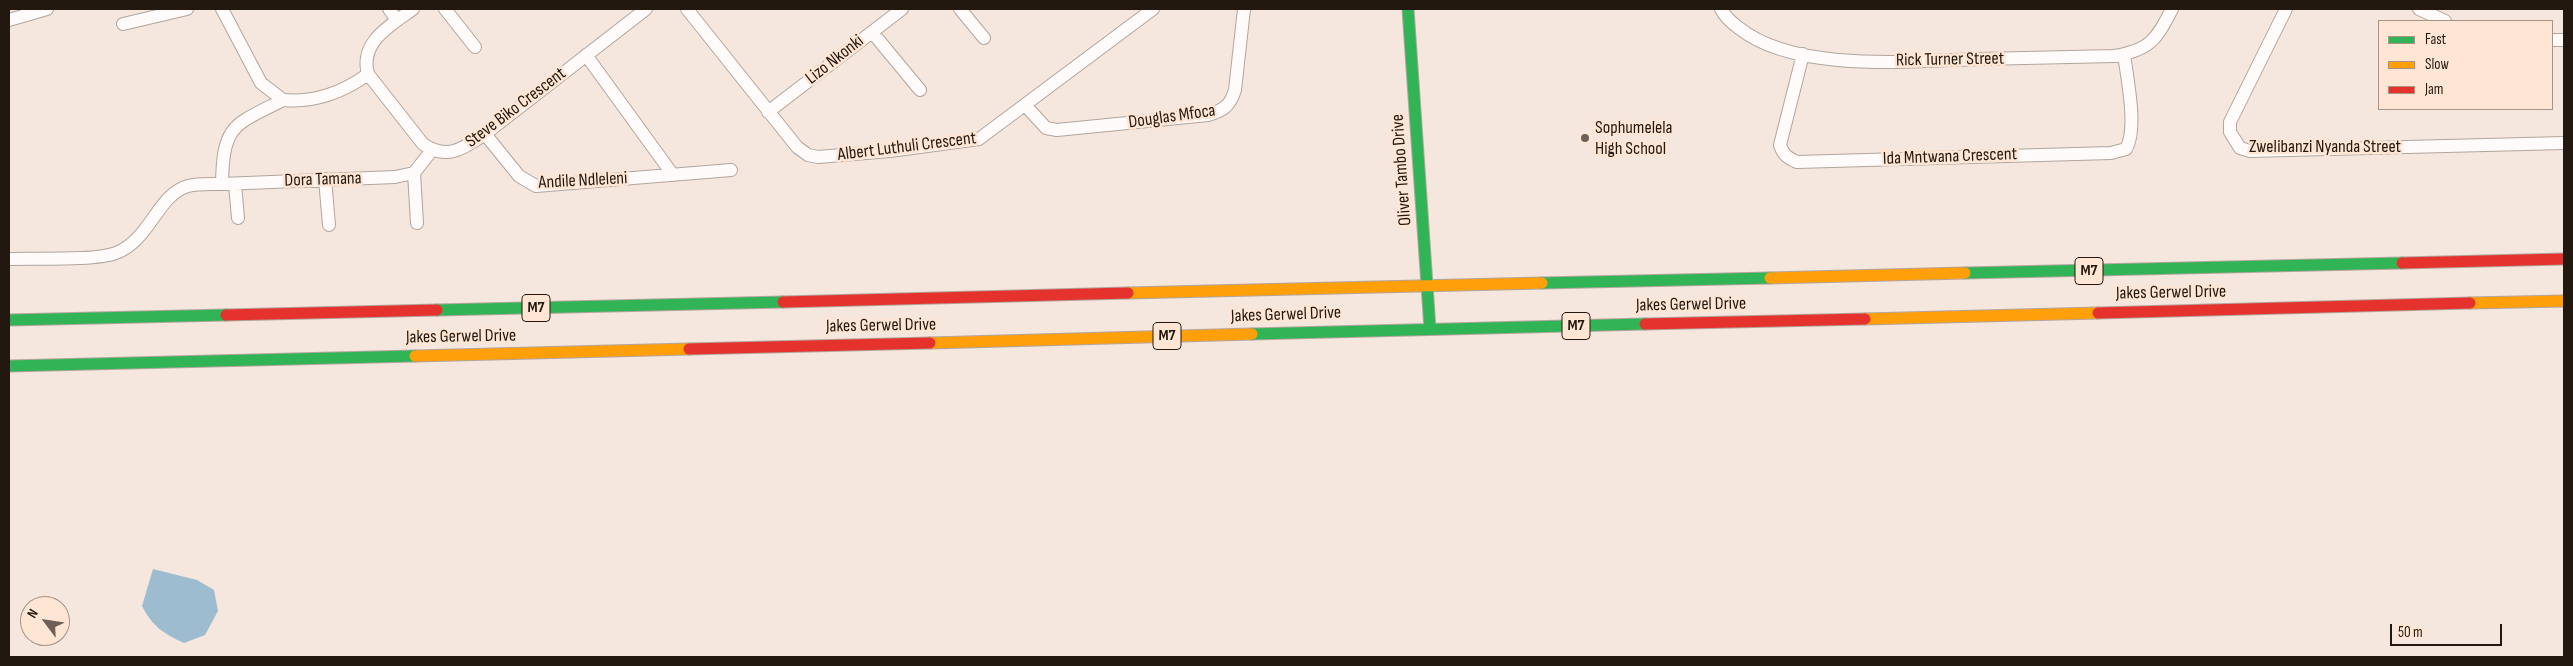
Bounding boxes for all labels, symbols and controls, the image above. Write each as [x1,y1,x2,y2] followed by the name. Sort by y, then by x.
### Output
[2378,20,2553,110] legend
[2425,30,2446,49] text: Fast
[802,31,868,89] street label: Lizo Nkonki
[1896,48,2004,72] street label: Rick Turner Street
[2425,55,2449,74] text: Slow
[461,63,571,153] street label: Steve Biko Crescent
[2425,80,2443,99] text: Jam
[1127,100,1217,134] street label: Douglas Mfoca
[1387,113,1417,227] street label: Oliver Tambo Drive
[1595,117,1673,160] place label: Sophumelela High School
[836,128,978,166] street label: Albert Luthuli Crescent
[1579,132,1591,144] marker: Sophumelela High School
[2249,136,2401,158] street label: Zwelibanzi Nyanda Street
[1883,144,2017,170] street label: Ida Mntwana Crescent
[284,168,362,192] street label: Dora Tamana
[538,168,628,194] street label: Andile Ndleleni
[2075,258,2103,284] road number: M7
[2116,281,2226,305] street label: Jakes Gerwel Drive
[1636,293,1746,317] street label: Jakes Gerwel Drive
[522,294,550,322] road number: M7
[1230,302,1342,328] street label: Jakes Gerwel Drive
[1562,312,1590,340] road number: M7
[826,314,936,338] street label: Jakes Gerwel Drive
[1153,322,1181,350] road number: M7
[406,325,516,349] street label: Jakes Gerwel Drive
[20,596,70,646] north arrow
[23,606,42,621] text: N
[2393,614,2506,646] scale bar
[2398,623,2423,642] text: 50 m

